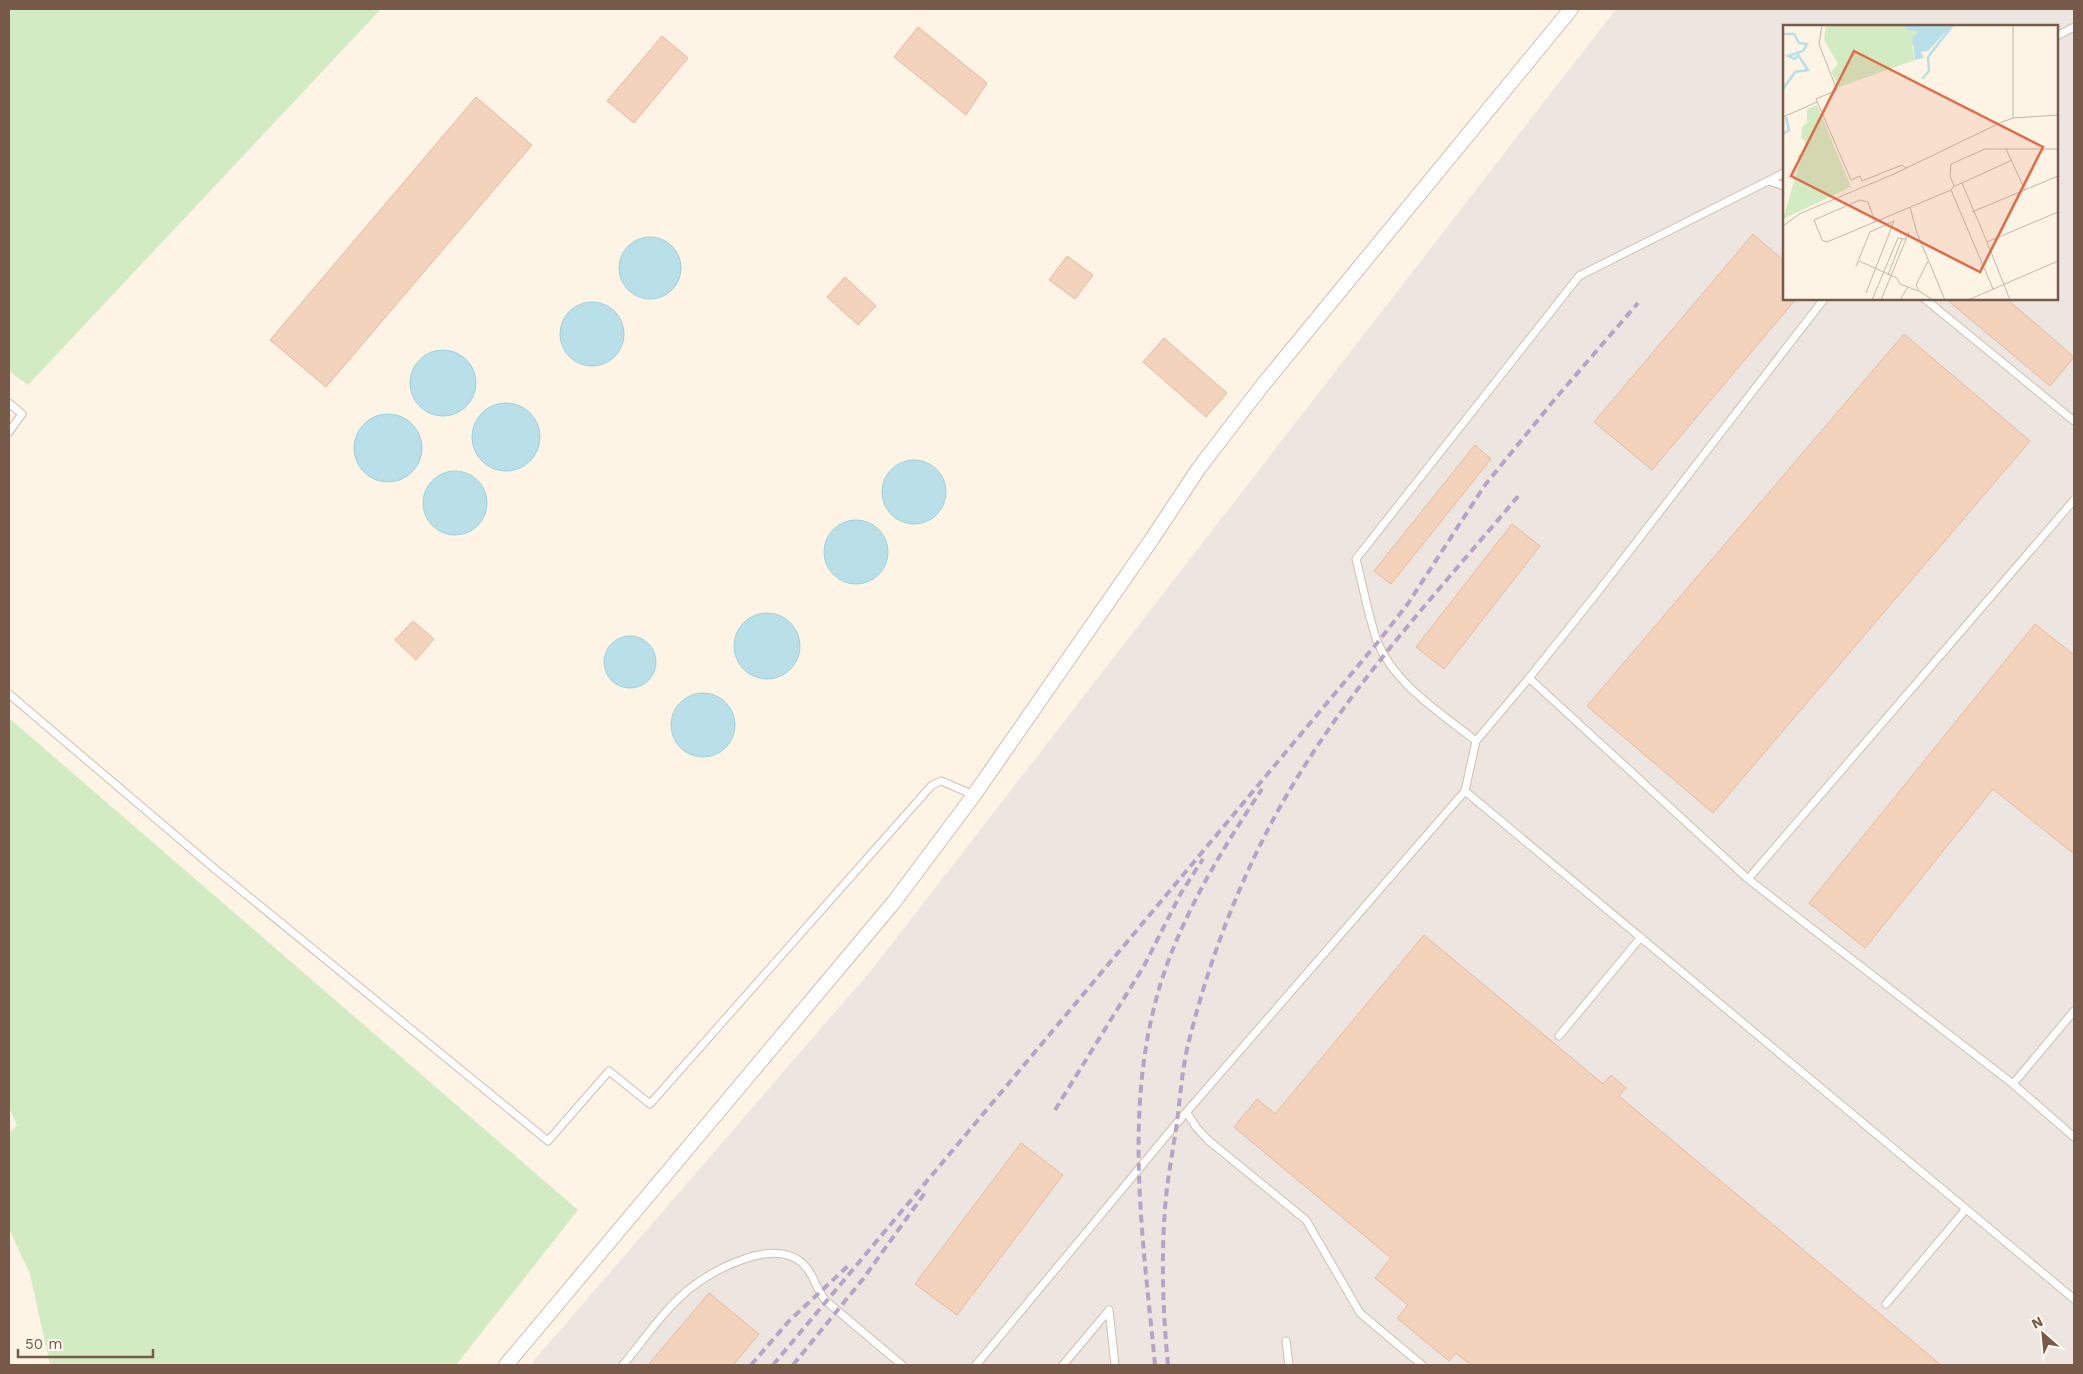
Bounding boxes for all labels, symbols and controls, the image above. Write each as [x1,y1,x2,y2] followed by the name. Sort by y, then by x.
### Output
[1783,25,2058,300] inset map
[2018,1309,2068,1359] north arrow
[2029,1313,2045,1332] text: N
[18,1326,152,1358] scale bar
[25,1335,62,1353] text: 50 m

